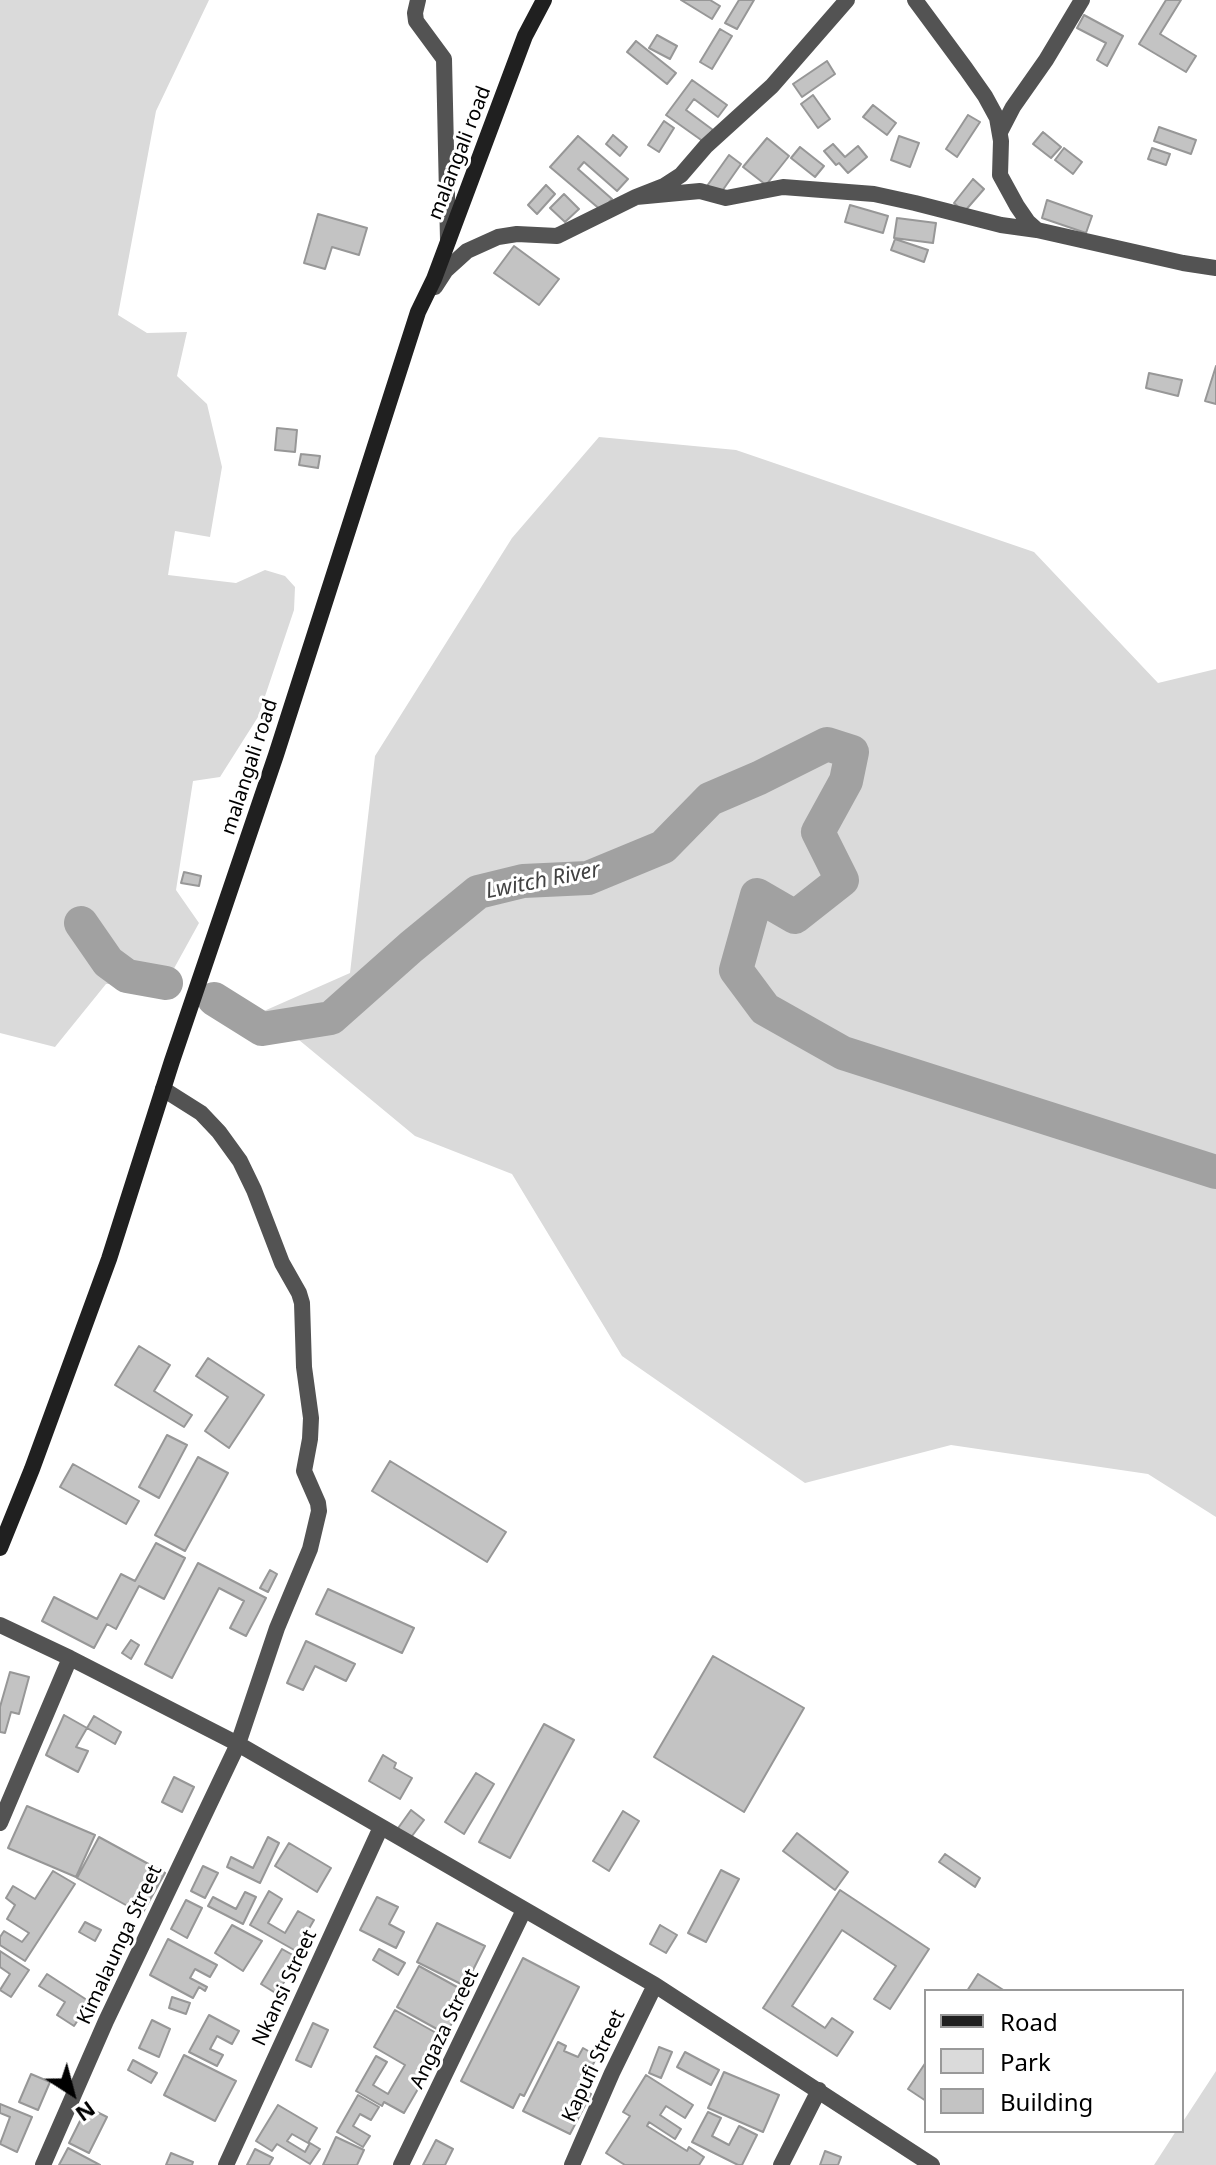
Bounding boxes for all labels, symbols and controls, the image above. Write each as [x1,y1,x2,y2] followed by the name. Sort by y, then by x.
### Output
[423,83,497,223] street label: malangali road
[217,696,283,838] street label: malangali road
[483,857,603,905] water label: Lwitch River
[73,1861,167,2029] street label: Kimalaunga Street
[248,1926,322,2050] street label: Nkansi Street
[406,1965,484,2093] street label: Angaza Street
[924,1989,1184,2133] legend
[1000,2005,1058,2038] text: Road
[557,2006,631,2126] street label: Kapufi Street
[1000,2045,1051,2078] text: Park
[32,2053,112,2133] north arrow
[1000,2085,1093,2118] text: Building
[70,2095,102,2130] text: N

